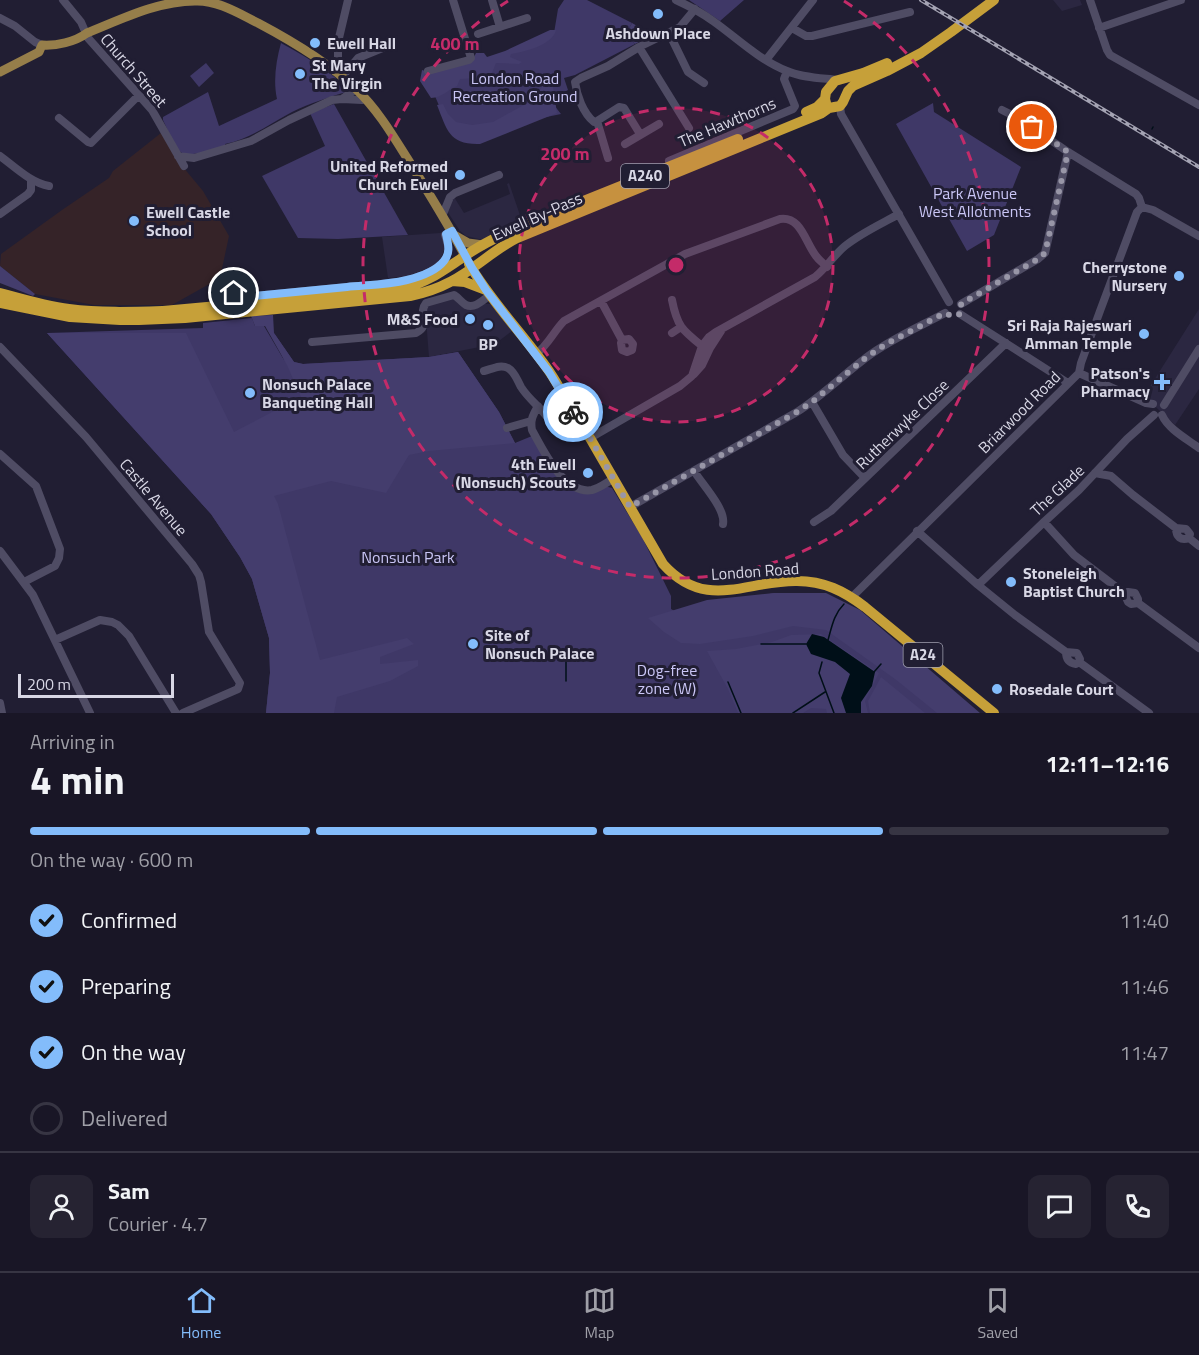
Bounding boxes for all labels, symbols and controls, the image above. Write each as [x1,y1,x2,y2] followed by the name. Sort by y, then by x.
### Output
[651,7,665,21] marker: Ashdown Place
[605,21,711,45] place label: Ashdown Place
[95,28,173,113] street label: Church Street
[430,30,480,57] text: 400 m
[327,31,396,55] place label: Ewell Hall
[308,36,322,50] marker: Ewell Hall
[312,53,382,95] place label: St Mary The Virgin
[452,66,578,108] park label: London Road Recreation Ground
[293,67,307,81] marker: St Mary The Virgin
[675,91,779,153] street label: The Hawthorns
[1006,101,1057,152] pin
[1015,110,1048,143] icon: bag
[540,140,590,167] text: 200 m
[330,154,448,196] place label: United Reformed Church Ewell
[621,164,669,188] road number: A240
[453,168,467,182] marker: United Reformed Church Ewell
[919,181,1031,223] park label: Park Avenue West Allotments
[488,185,586,247] street label: Ewell By-Pass
[146,200,230,242] place label: Ewell Castle School
[127,214,141,228] marker: Ewell Castle School
[666,255,686,275] centre of rings
[1083,255,1167,297] place label: Cherrystone Nursery
[208,267,259,318] pin
[1172,269,1186,283] marker: Cherrystone Nursery
[217,276,250,309] icon: home
[387,307,458,331] place label: M&S Food
[463,312,477,326] marker: M&S Food
[1007,313,1132,355] place label: Sri Raja Rajeswari Amman Temple
[481,318,495,332] marker: BP
[1137,327,1151,341] marker: Sri Raja Rajeswari Amman Temple
[478,332,498,356] place label: BP
[1081,361,1150,403] place label: Patson's Pharmacy
[972,365,1066,459] street label: Briarwood Road
[262,372,373,414] place label: Nonsuch Palace Banqueting Hall
[850,373,954,475] street label: Rutherwyke Close
[1155,375,1169,389] marker: Patson's Pharmacy
[543,382,603,442] courier
[243,386,257,400] marker: Nonsuch Palace Banqueting Hall
[557,396,590,429] icon: bike
[456,452,576,494] place label: 4th Ewell (Nonsuch) Scouts
[114,453,194,541] street label: Castle Avenue
[1024,458,1090,522] street label: The Glade
[581,466,595,480] marker: 4th Ewell (Nonsuch) Scouts
[361,545,455,569] park label: Nonsuch Park
[710,556,800,586] street label: London Road
[1023,561,1125,603] place label: Stoneleigh Baptist Church
[1004,575,1018,589] marker: Stoneleigh Baptist Church
[485,623,595,665] place label: Site of Nonsuch Palace
[466,637,480,651] marker: Site of Nonsuch Palace
[904,643,942,667] road number: A24
[637,658,697,700] park label: Dog-free zone (W)
[18,671,174,698] scale bar
[27,672,71,696] text: 200 m
[1009,677,1114,701] place label: Rosedale Court
[990,682,1004,696] marker: Rosedale Court
[30,726,115,757] text: Arriving in
[1046,747,1169,781] text: 12:11–12:16
[30,750,125,809] text: 4 min
[30,844,193,875] text: On the way · 600 m
[81,903,177,937] text: Confirmed
[30,904,63,937] icon: check
[1120,905,1169,936] text: 11:40
[81,969,171,1003] text: Preparing
[30,970,63,1003] icon: check
[1120,971,1169,1002] text: 11:46
[81,1035,186,1069] text: On the way
[30,1036,63,1069] icon: check
[1120,1037,1169,1068] text: 11:47
[81,1101,168,1135] text: Delivered
[108,1174,150,1208] text: Sam
[30,1175,93,1238] button: person
[1028,1175,1091,1238] button: chat
[1106,1175,1169,1238] button: phone
[108,1208,208,1239] text: Courier · 4.7
[181,1284,221,1344] tab: Home
[583,1284,616,1344] tab: Map
[977,1284,1018,1344] tab: Saved

